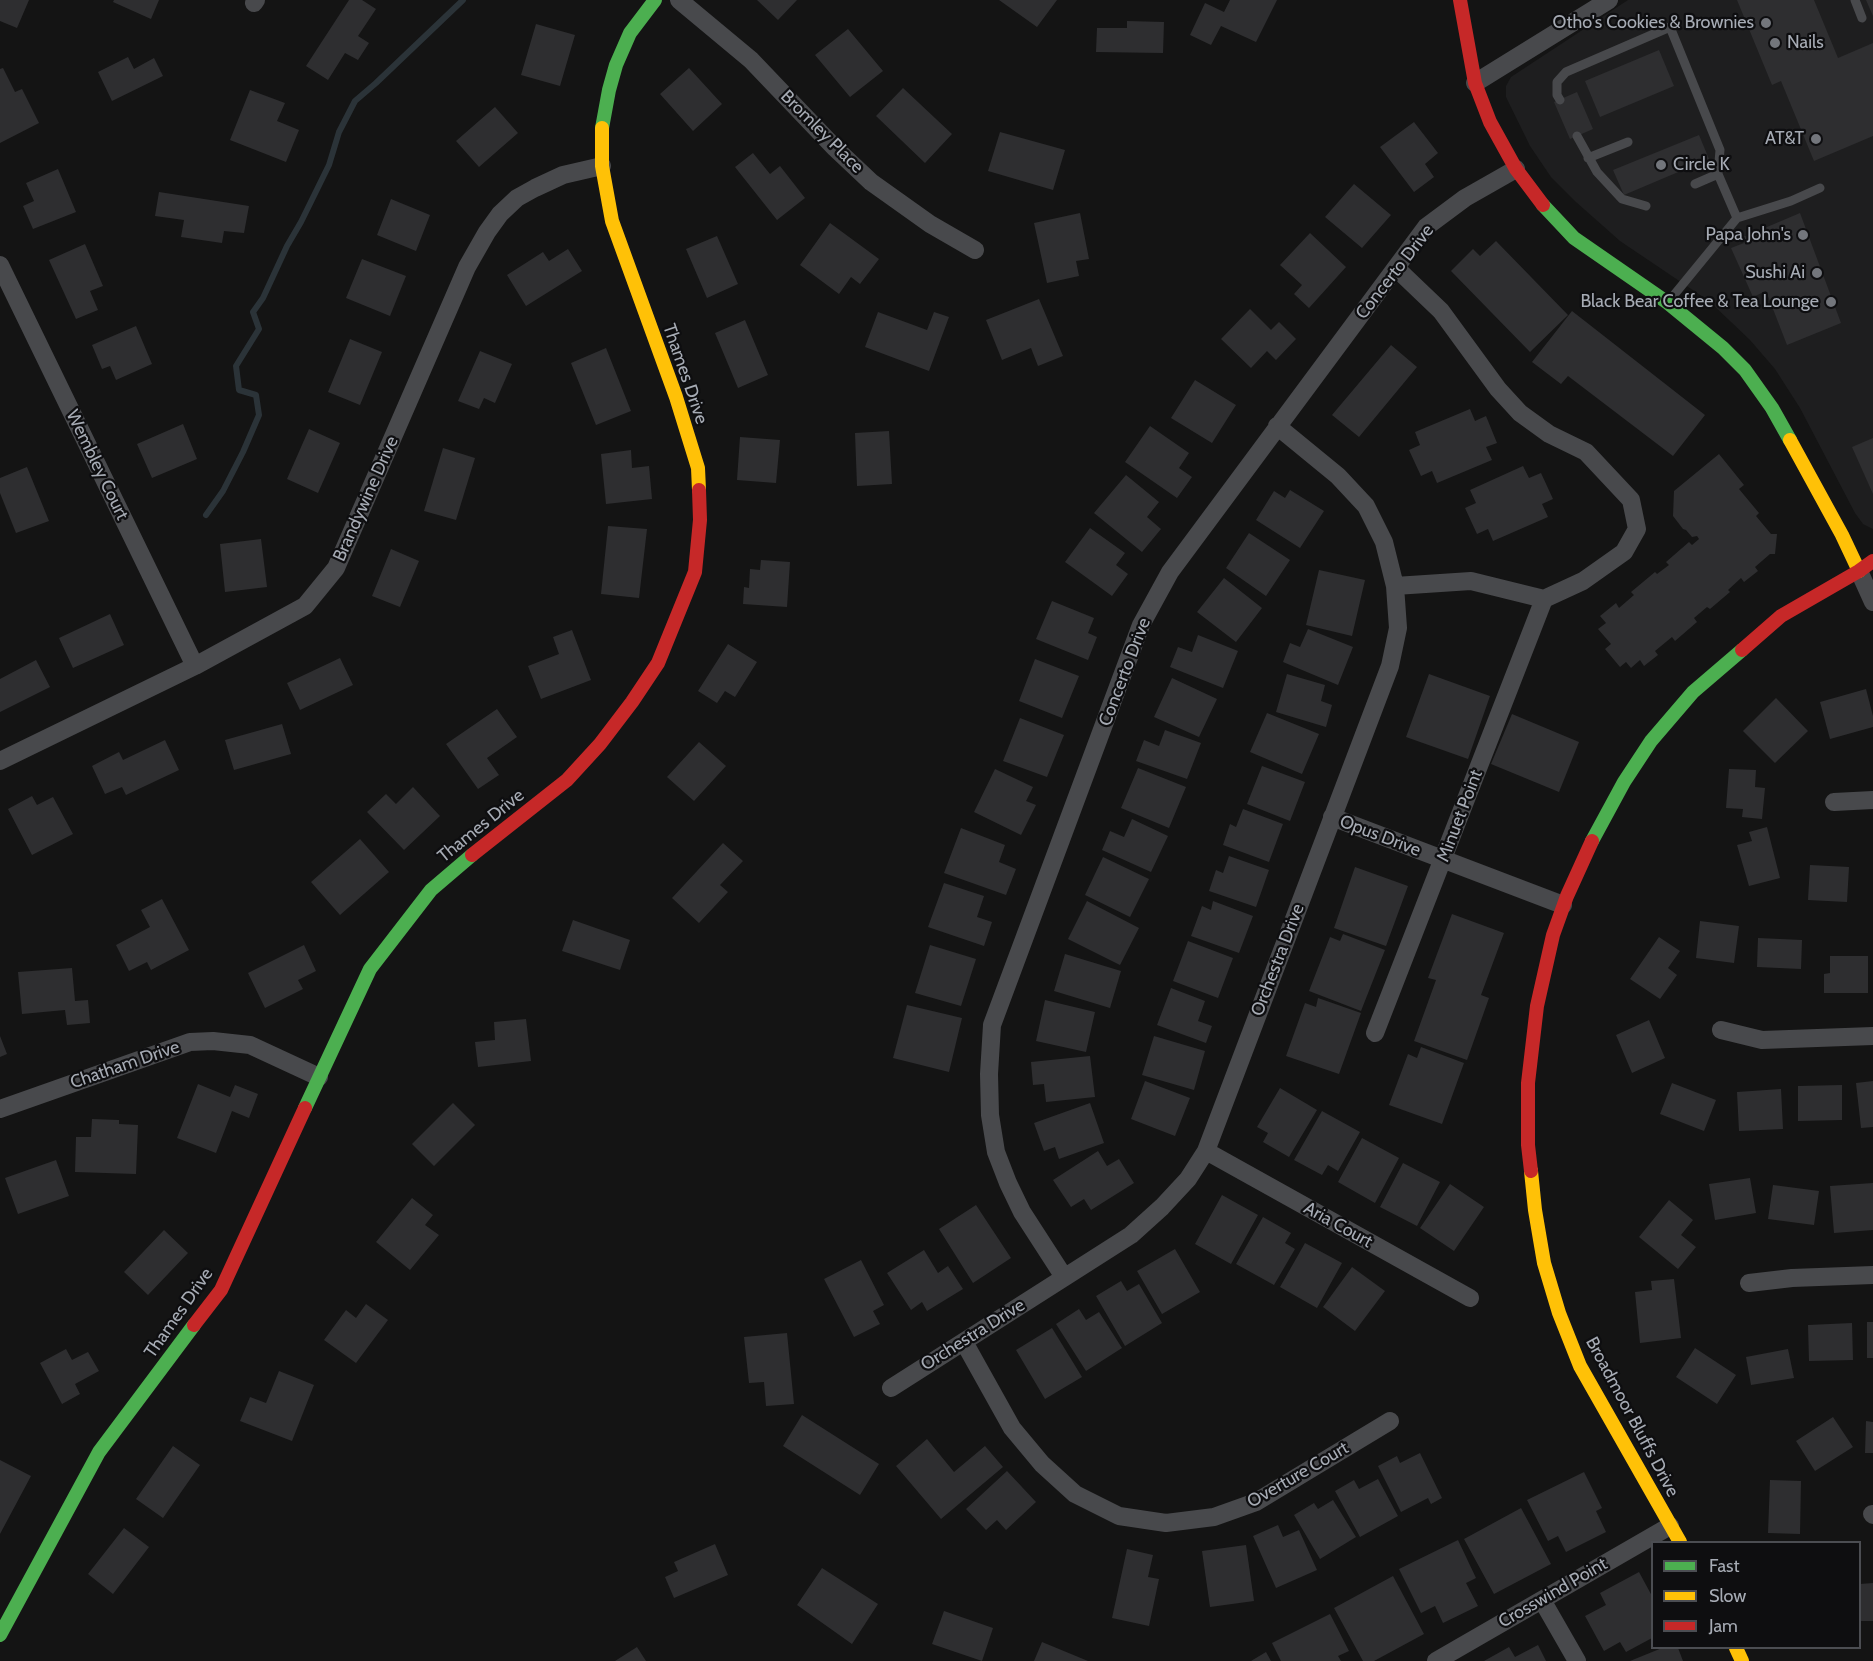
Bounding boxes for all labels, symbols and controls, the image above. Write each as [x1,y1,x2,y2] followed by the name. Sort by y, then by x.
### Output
[1553,12,1754,34] place label: Otho's Cookies & Brownies
[1759,16,1773,30] marker: Otho's Cookies & Brownies
[1787,32,1824,54] place label: Nails
[1768,36,1782,50] marker: Nails
[776,86,868,178] street label: Bromley Place
[1765,128,1804,150] place label: AT&T
[1809,132,1823,146] marker: AT&T
[1673,154,1730,176] place label: Circle K
[1654,158,1668,172] marker: Circle K
[1351,220,1439,324] street label: Concerto Drive
[1706,224,1791,246] place label: Papa John's
[1796,228,1810,242] marker: Papa John's
[1745,262,1805,284] place label: Sushi Ai
[1810,266,1824,280] marker: Sushi Ai
[1580,291,1819,313] place label: Black Bear Coffee & Tea Lounge
[1824,295,1838,309] marker: Black Bear Coffee & Tea Lounge
[658,321,712,427] street label: Thames Drive
[61,406,133,524] street label: Wembley Court
[329,433,403,565] street label: Brandywine Drive
[1094,615,1156,729] street label: Concerto Drive
[1433,767,1487,865] street label: Minuet Point
[433,785,529,867] street label: Thames Drive
[1336,811,1424,861] street label: Opus Drive
[1247,901,1309,1019] street label: Orchestra Drive
[68,1036,182,1094] street label: Chatham Drive
[1300,1197,1376,1253] street label: Aria Court
[140,1264,218,1362] street label: Thames Drive
[917,1294,1029,1376] street label: Orchestra Drive
[1581,1333,1683,1501] street label: Broadmoor Bluffs Drive
[1243,1437,1353,1513] street label: Overture Court
[1651,1541,1861,1649] legend
[1495,1553,1611,1633] street label: Crosswind Point
[1709,1555,1740,1577] text: Fast
[1709,1585,1746,1607] text: Slow
[1709,1615,1738,1637] text: Jam

